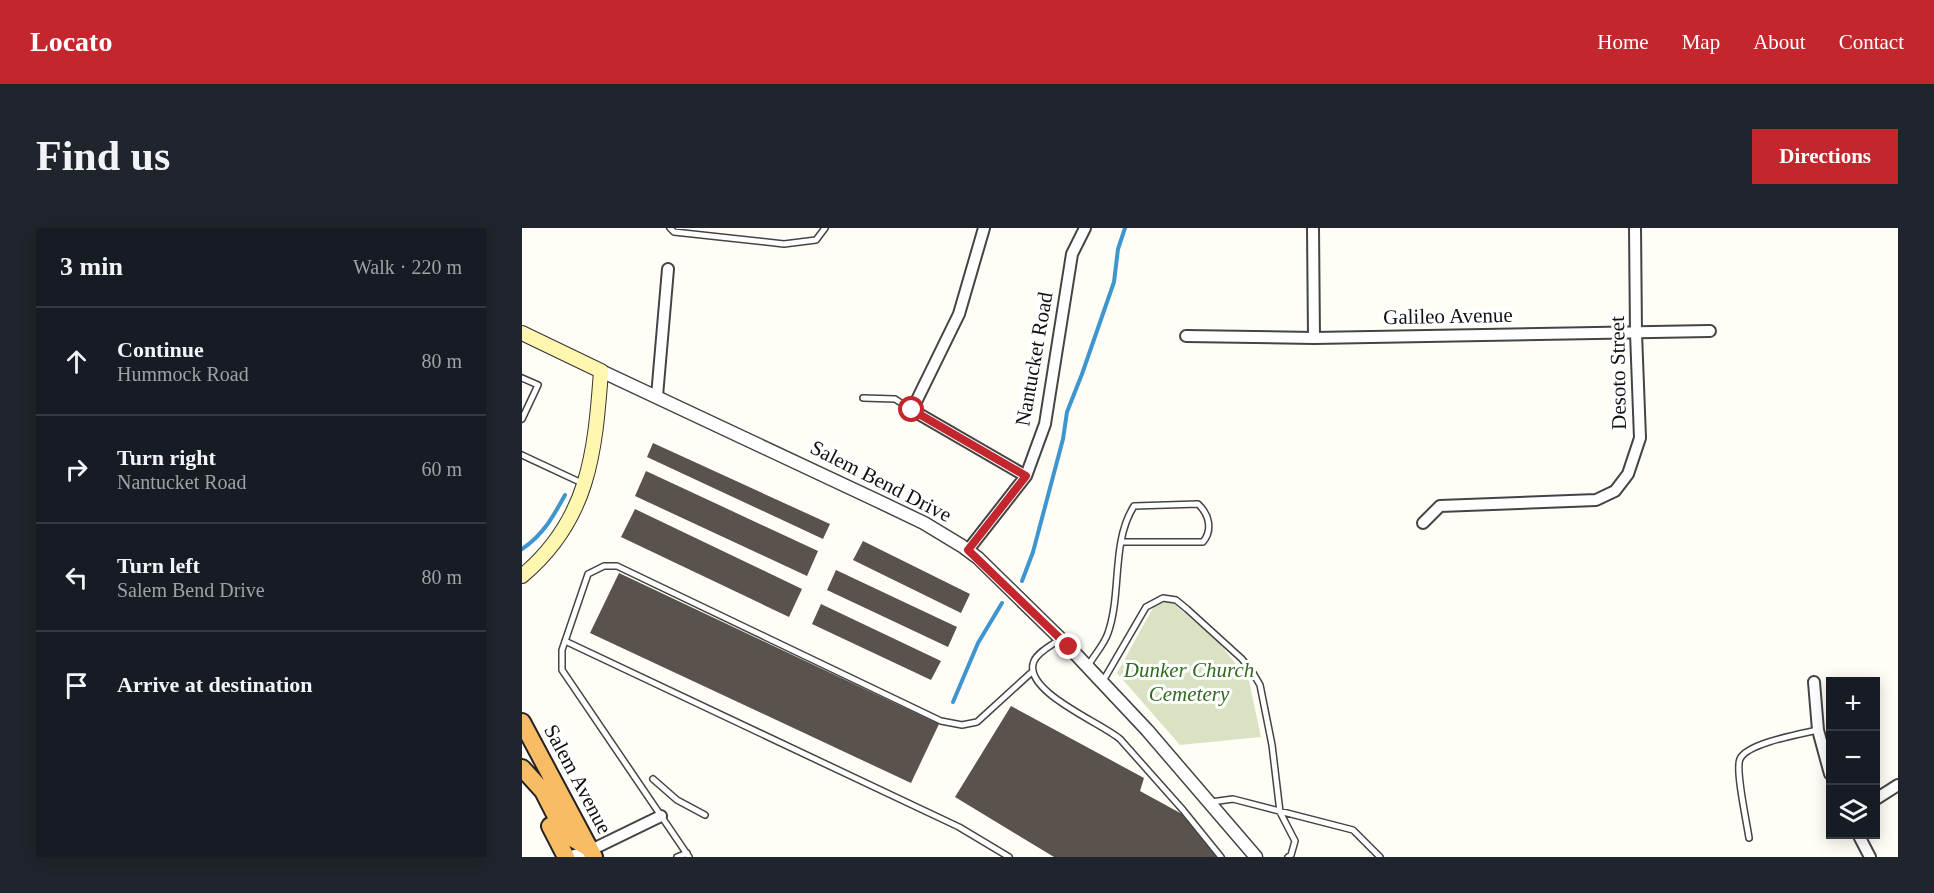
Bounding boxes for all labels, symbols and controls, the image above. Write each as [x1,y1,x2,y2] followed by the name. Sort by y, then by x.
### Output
[30,26,112,57] text: Locato
[1597,30,1649,54] text: Home
[1682,30,1720,54] text: Map
[1753,30,1806,54] text: About
[1839,30,1904,54] text: Contact
[1752,129,1898,184] button: Directions
[36,133,170,179] text: Find us
[60,252,123,281] text: 3 min
[353,256,462,278] text: Walk · 220 m
[1010,290,1058,428] street label: Nantucket Road
[1383,303,1513,329] street label: Galileo Avenue
[1605,316,1631,430] street label: Desoto Street
[117,337,204,362] text: Continue
[60,345,93,378] icon: ahead
[421,350,462,372] text: 80 m
[117,363,249,385] text: Hummock Road
[898,396,924,422] route start
[806,435,956,527] street label: Salem Bend Drive
[117,445,216,470] text: Turn right
[60,453,93,486] icon: right
[421,458,462,480] text: 60 m
[117,471,246,493] text: Nantucket Road
[117,553,200,578] text: Turn left
[60,561,93,594] icon: left
[421,566,462,588] text: 80 m
[117,579,265,601] text: Salem Bend Drive
[1055,633,1081,659] route end
[1123,658,1254,706] park label: Dunker Church Cemetery
[60,669,93,702] icon: arrive
[117,672,313,697] text: Arrive at destination
[1826,677,1880,839] map controls
[1826,677,1880,731] button: +
[539,720,617,838] street label: Salem Avenue
[1826,731,1880,785] button: −
[1826,785,1880,839] button: layers

